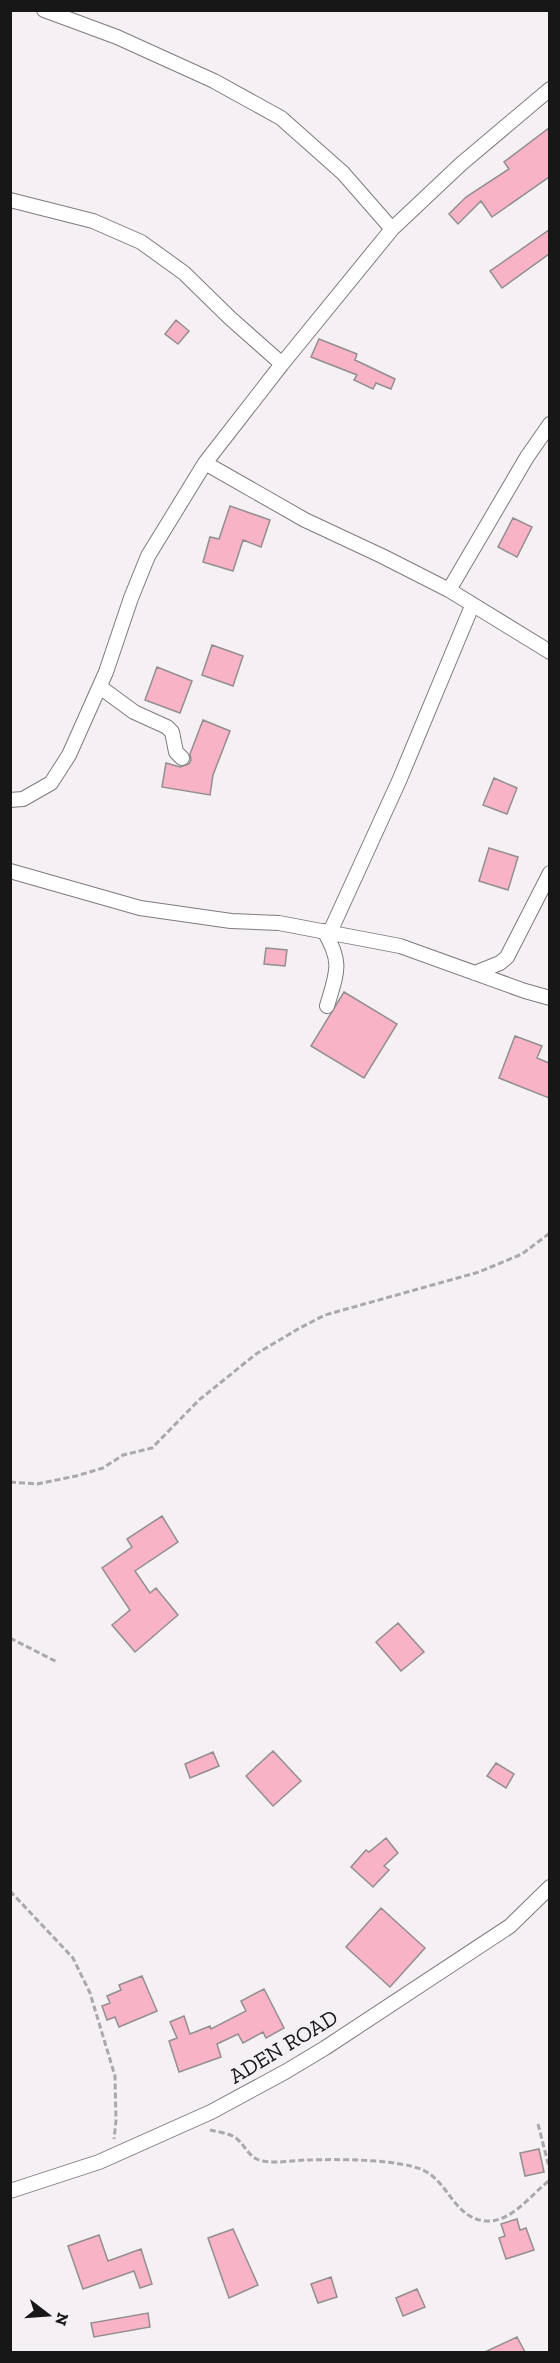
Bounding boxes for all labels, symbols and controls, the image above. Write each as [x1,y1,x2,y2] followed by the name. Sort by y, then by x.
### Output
[224,2003,343,2089] street label: ADEN ROAD
[18,2285,78,2345] north arrow
[51,2311,73,2328] text: N

